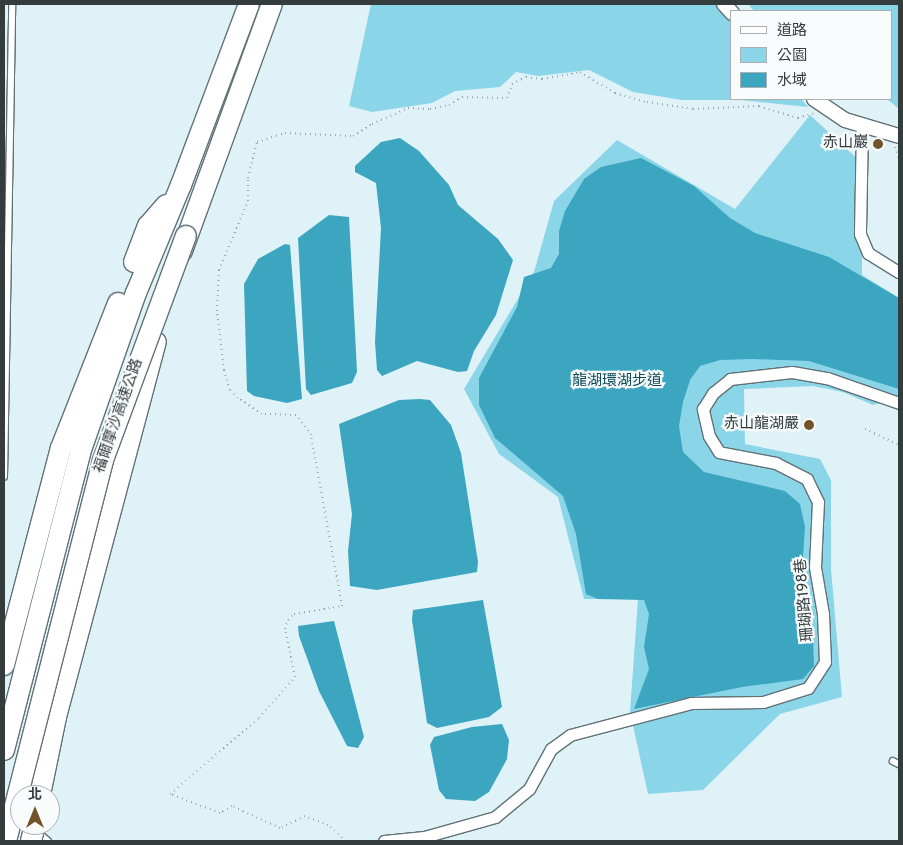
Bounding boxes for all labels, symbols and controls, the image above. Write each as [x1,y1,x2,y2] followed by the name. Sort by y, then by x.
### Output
[730,10,893,100] legend
[777,22,807,41] text: 道路
[777,47,807,66] text: 公園
[777,72,807,91] text: 水域
[823,135,868,153] place label: 赤山巖
[872,138,884,150] marker: 赤山巖
[91,356,147,476] street label: 福爾摩沙高速公路
[572,373,662,391] park label: 龍湖環湖步道
[724,416,799,434] place label: 赤山龍湖嚴
[803,419,815,431] marker: 赤山龍湖嚴
[792,558,818,642] street label: 珊瑚路198巷
[10,785,60,835] north arrow
[28,787,42,804] text: 北

